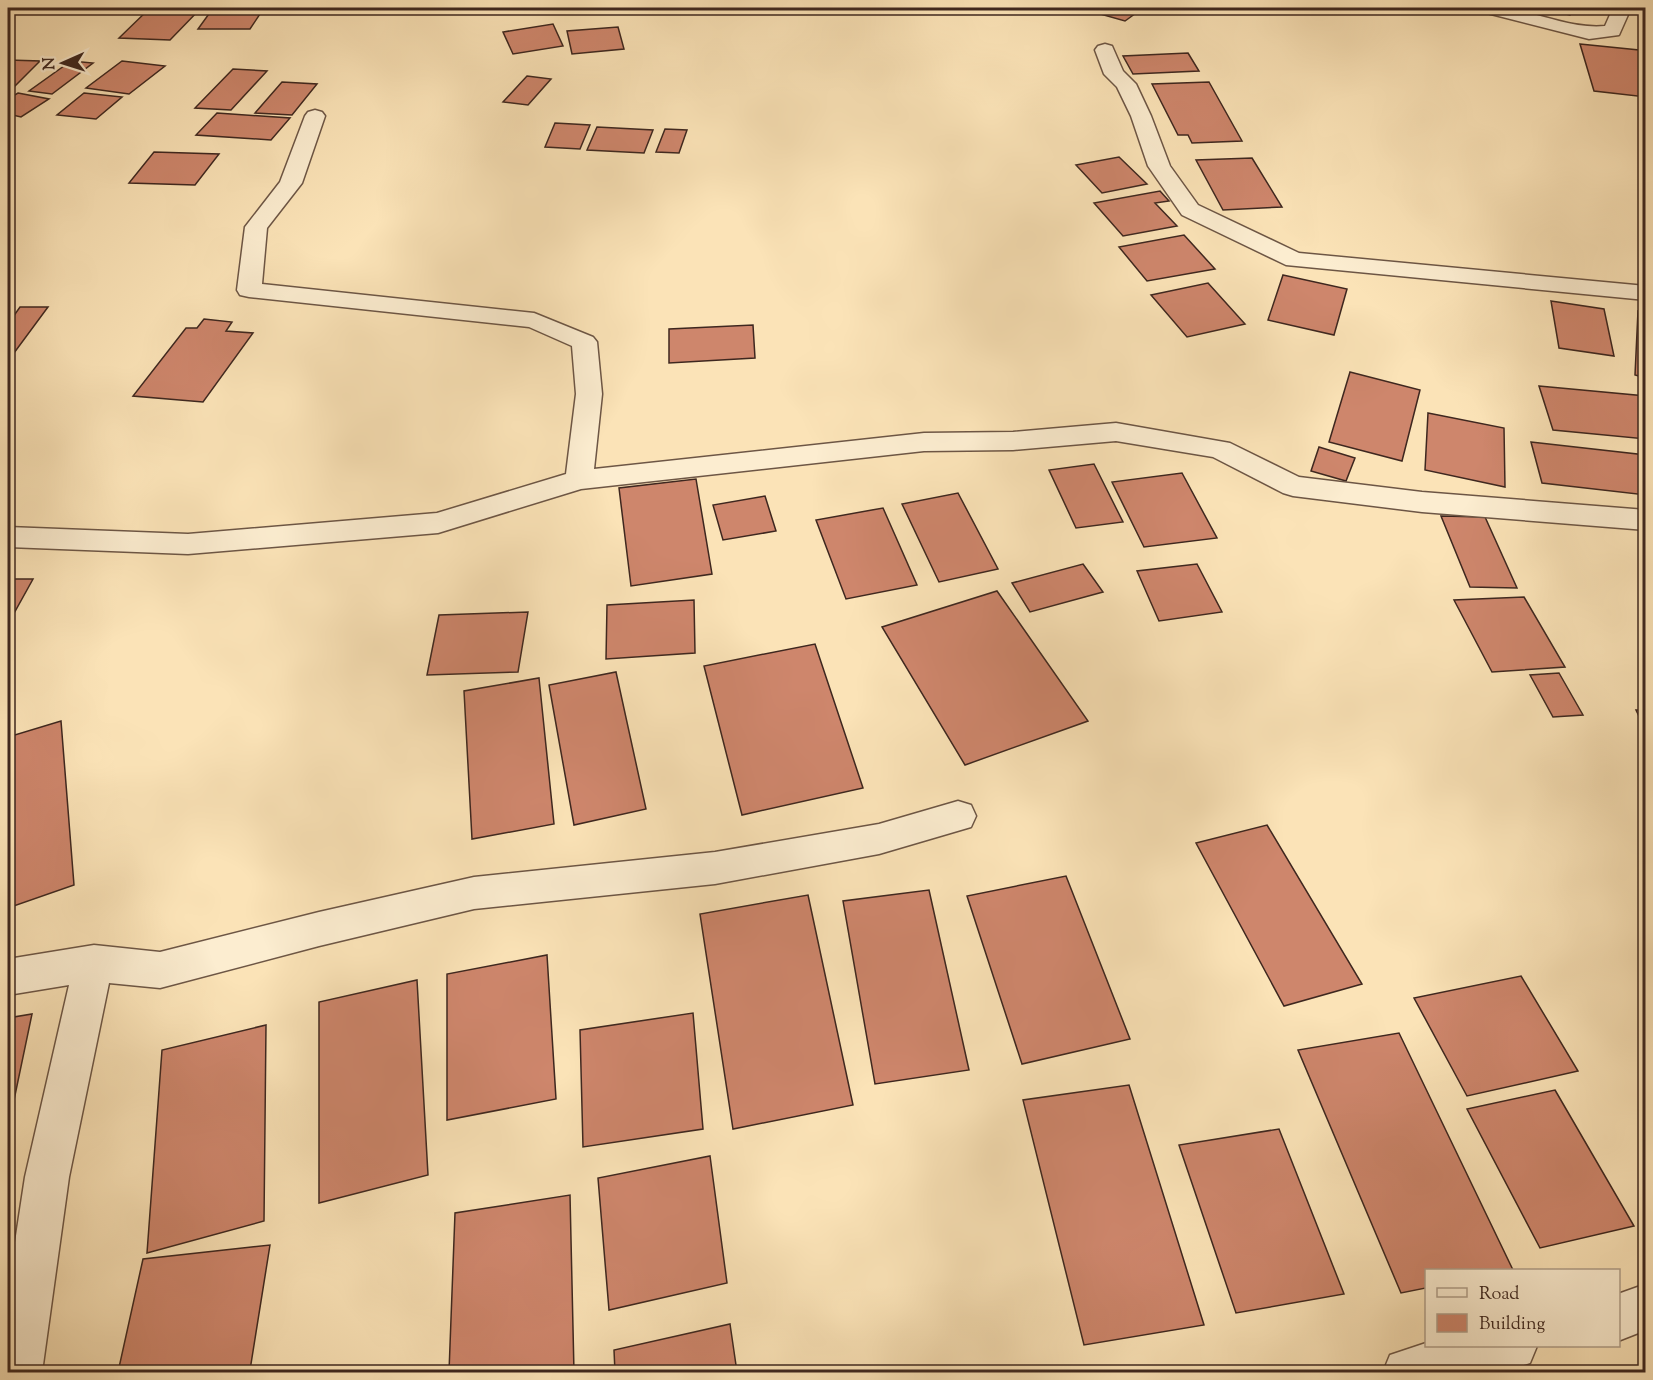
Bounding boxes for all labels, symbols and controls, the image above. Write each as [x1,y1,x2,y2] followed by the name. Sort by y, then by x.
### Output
[33,33,93,93] north arrow
[39,56,62,71] text: N
[1425,1269,1620,1347] legend
[1479,1282,1519,1308] text: Road
[1479,1312,1545,1338] text: Building

